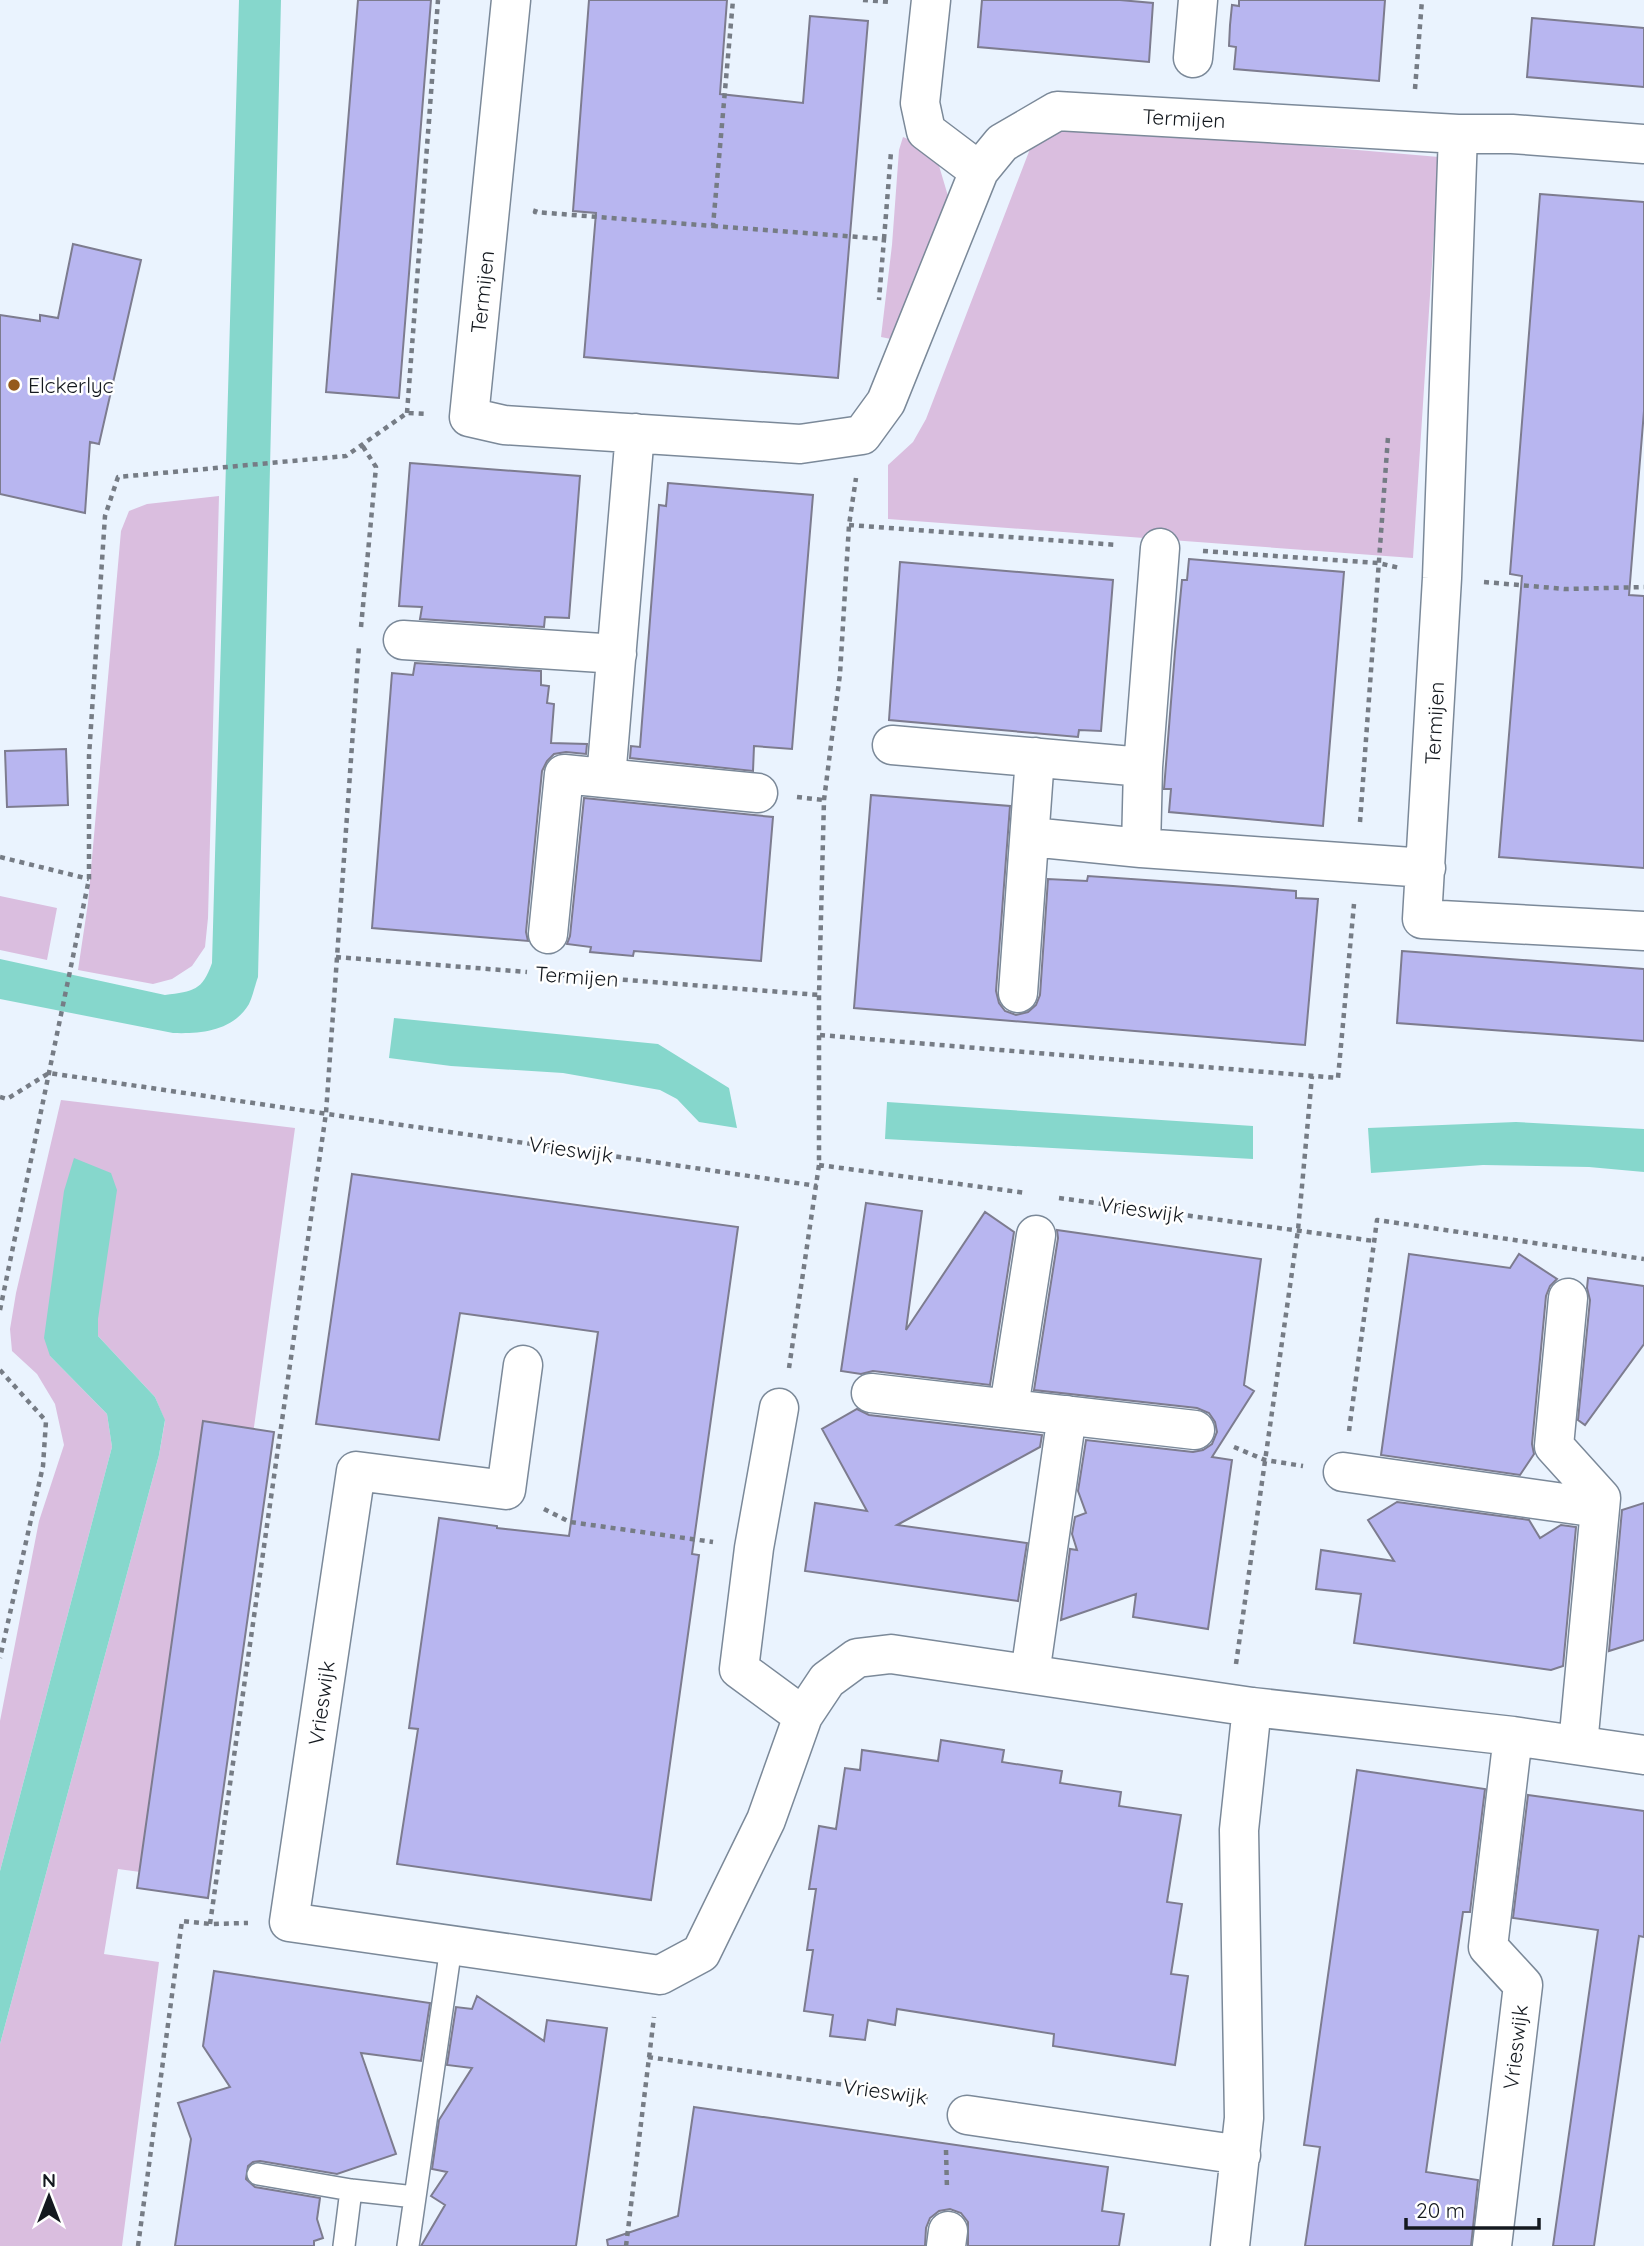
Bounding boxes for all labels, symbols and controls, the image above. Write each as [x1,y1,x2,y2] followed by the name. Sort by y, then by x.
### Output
[1142,103,1226,133] street label: Termijen
[465,249,499,335] street label: Termijen
[28,372,113,398] place label: Elckerlyc
[6,377,22,393] marker: Elckerlyc
[1419,681,1449,765] street label: Termijen
[534,960,620,992] street label: Termijen
[527,1130,615,1168] street label: Vrieswijk
[1098,1190,1186,1228] street label: Vrieswijk
[302,1659,340,1747] street label: Vrieswijk
[1497,2003,1533,2091] street label: Vrieswijk
[841,2072,929,2110] street label: Vrieswijk
[14,2162,84,2232] north arrow
[42,2168,56,2192] text: N
[1406,2186,1539,2230] scale bar
[1416,2197,1465,2223] text: 20 m

